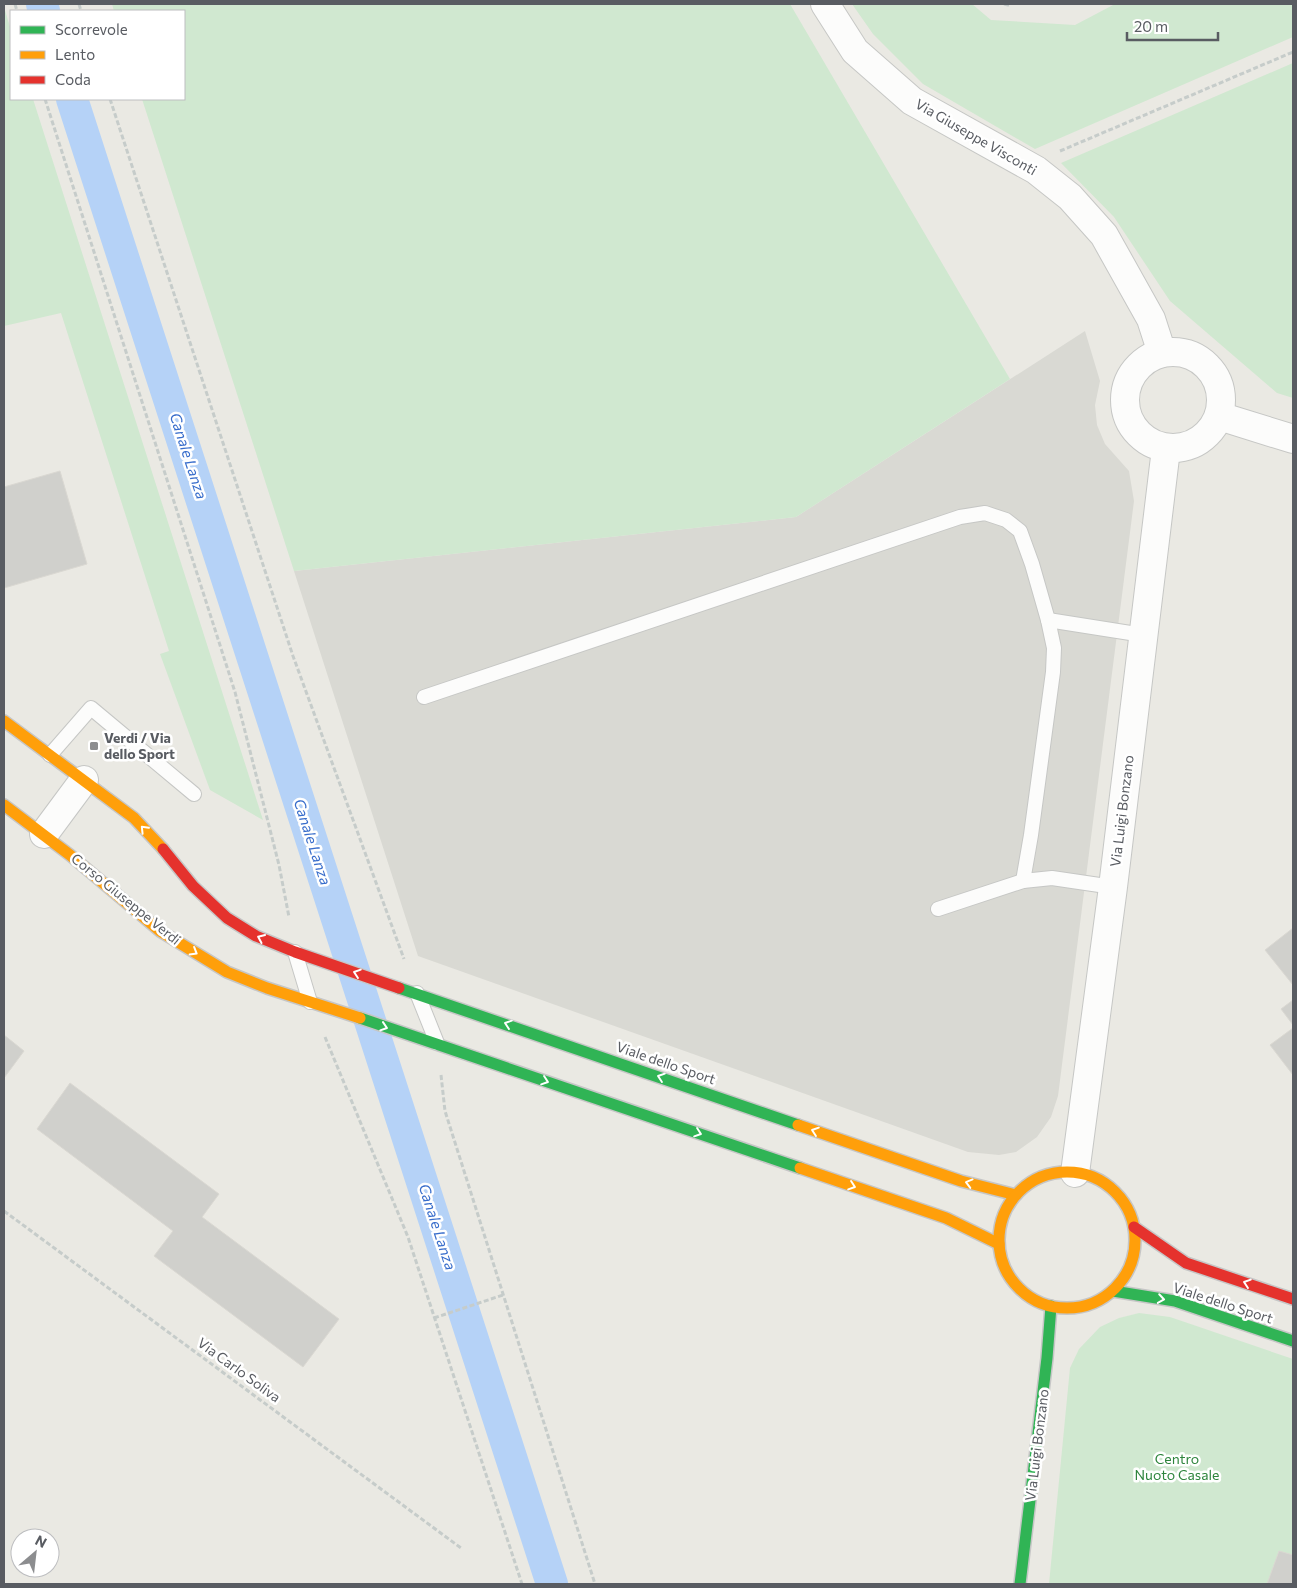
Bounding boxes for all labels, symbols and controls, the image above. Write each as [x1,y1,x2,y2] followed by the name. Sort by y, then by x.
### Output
[10,10,185,100] legend
[1127,10,1218,42] scale bar
[1134,17,1168,35] text: 20 m
[55,20,128,38] text: Scorrevole
[55,45,95,63] text: Lento
[55,70,91,88] text: Coda
[912,95,1040,178] street label: Via Giuseppe Visconti
[167,410,211,501] water label: Canale Lanza
[104,729,175,762] place label: Verdi / Via dello Sport
[88,740,100,752] marker: Verdi / Via dello Sport
[1106,754,1137,868] street label: Via Luigi Bonzano
[291,796,335,887] water label: Canale Lanza
[141,825,150,834] one-way arrow
[68,849,184,948] street label: Corso Giuseppe Verdi
[257,934,266,945] one-way arrow
[189,946,198,956] one-way arrow
[353,969,362,979] one-way arrow
[504,1020,513,1030] one-way arrow
[379,1021,388,1031] one-way arrow
[614,1038,718,1088] street label: Viale dello Sport
[658,1073,666,1083] one-way arrow
[540,1075,548,1085] one-way arrow
[811,1126,820,1136] one-way arrow
[694,1128,702,1138] one-way arrow
[964,1178,973,1189] one-way arrow
[847,1180,856,1190] one-way arrow
[416,1181,460,1272] water label: Canale Lanza
[1171,1278,1275,1327] street label: Viale dello Sport
[1243,1279,1252,1289] one-way arrow
[1157,1293,1165,1303] one-way arrow
[194,1334,284,1405] street label: Via Carlo Soliva
[1021,1388,1052,1502] street label: Via Luigi Bonzano
[1135,1450,1219,1483] park label: Centro Nuoto Casale
[10,1528,60,1578] north arrow
[33,1531,50,1551] text: N

